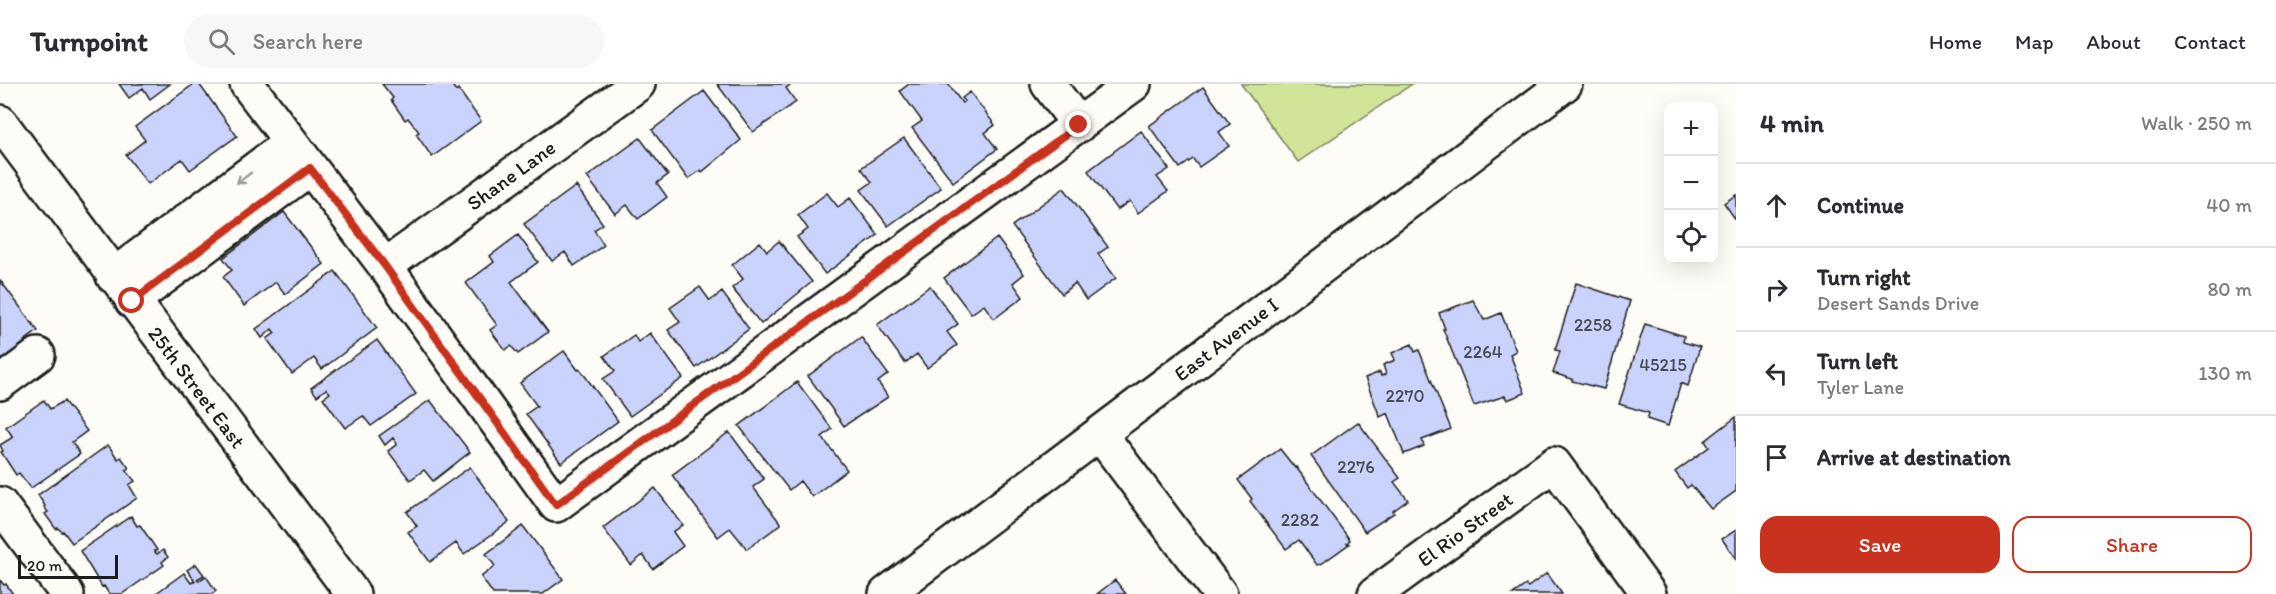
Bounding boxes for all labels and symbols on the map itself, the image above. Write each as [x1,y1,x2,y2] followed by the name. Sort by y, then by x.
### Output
[1065,111,1091,137] route end
[462,135,560,215] street label: Shane Lane
[236,172,252,185] one-way arrow
[118,287,144,313] route start
[1169,292,1283,386] street label: East Avenue I
[1574,314,1612,336] house number: 2258
[143,321,251,453] street label: 25th Street East
[1463,341,1503,363] house number: 2264
[1639,354,1687,376] house number: 45215
[1386,385,1424,407] house number: 2270
[1337,456,1375,478] house number: 2276
[1413,486,1517,572] street label: El Rio Street
[1281,509,1320,531] house number: 2282
[18,552,118,580] scale bar

